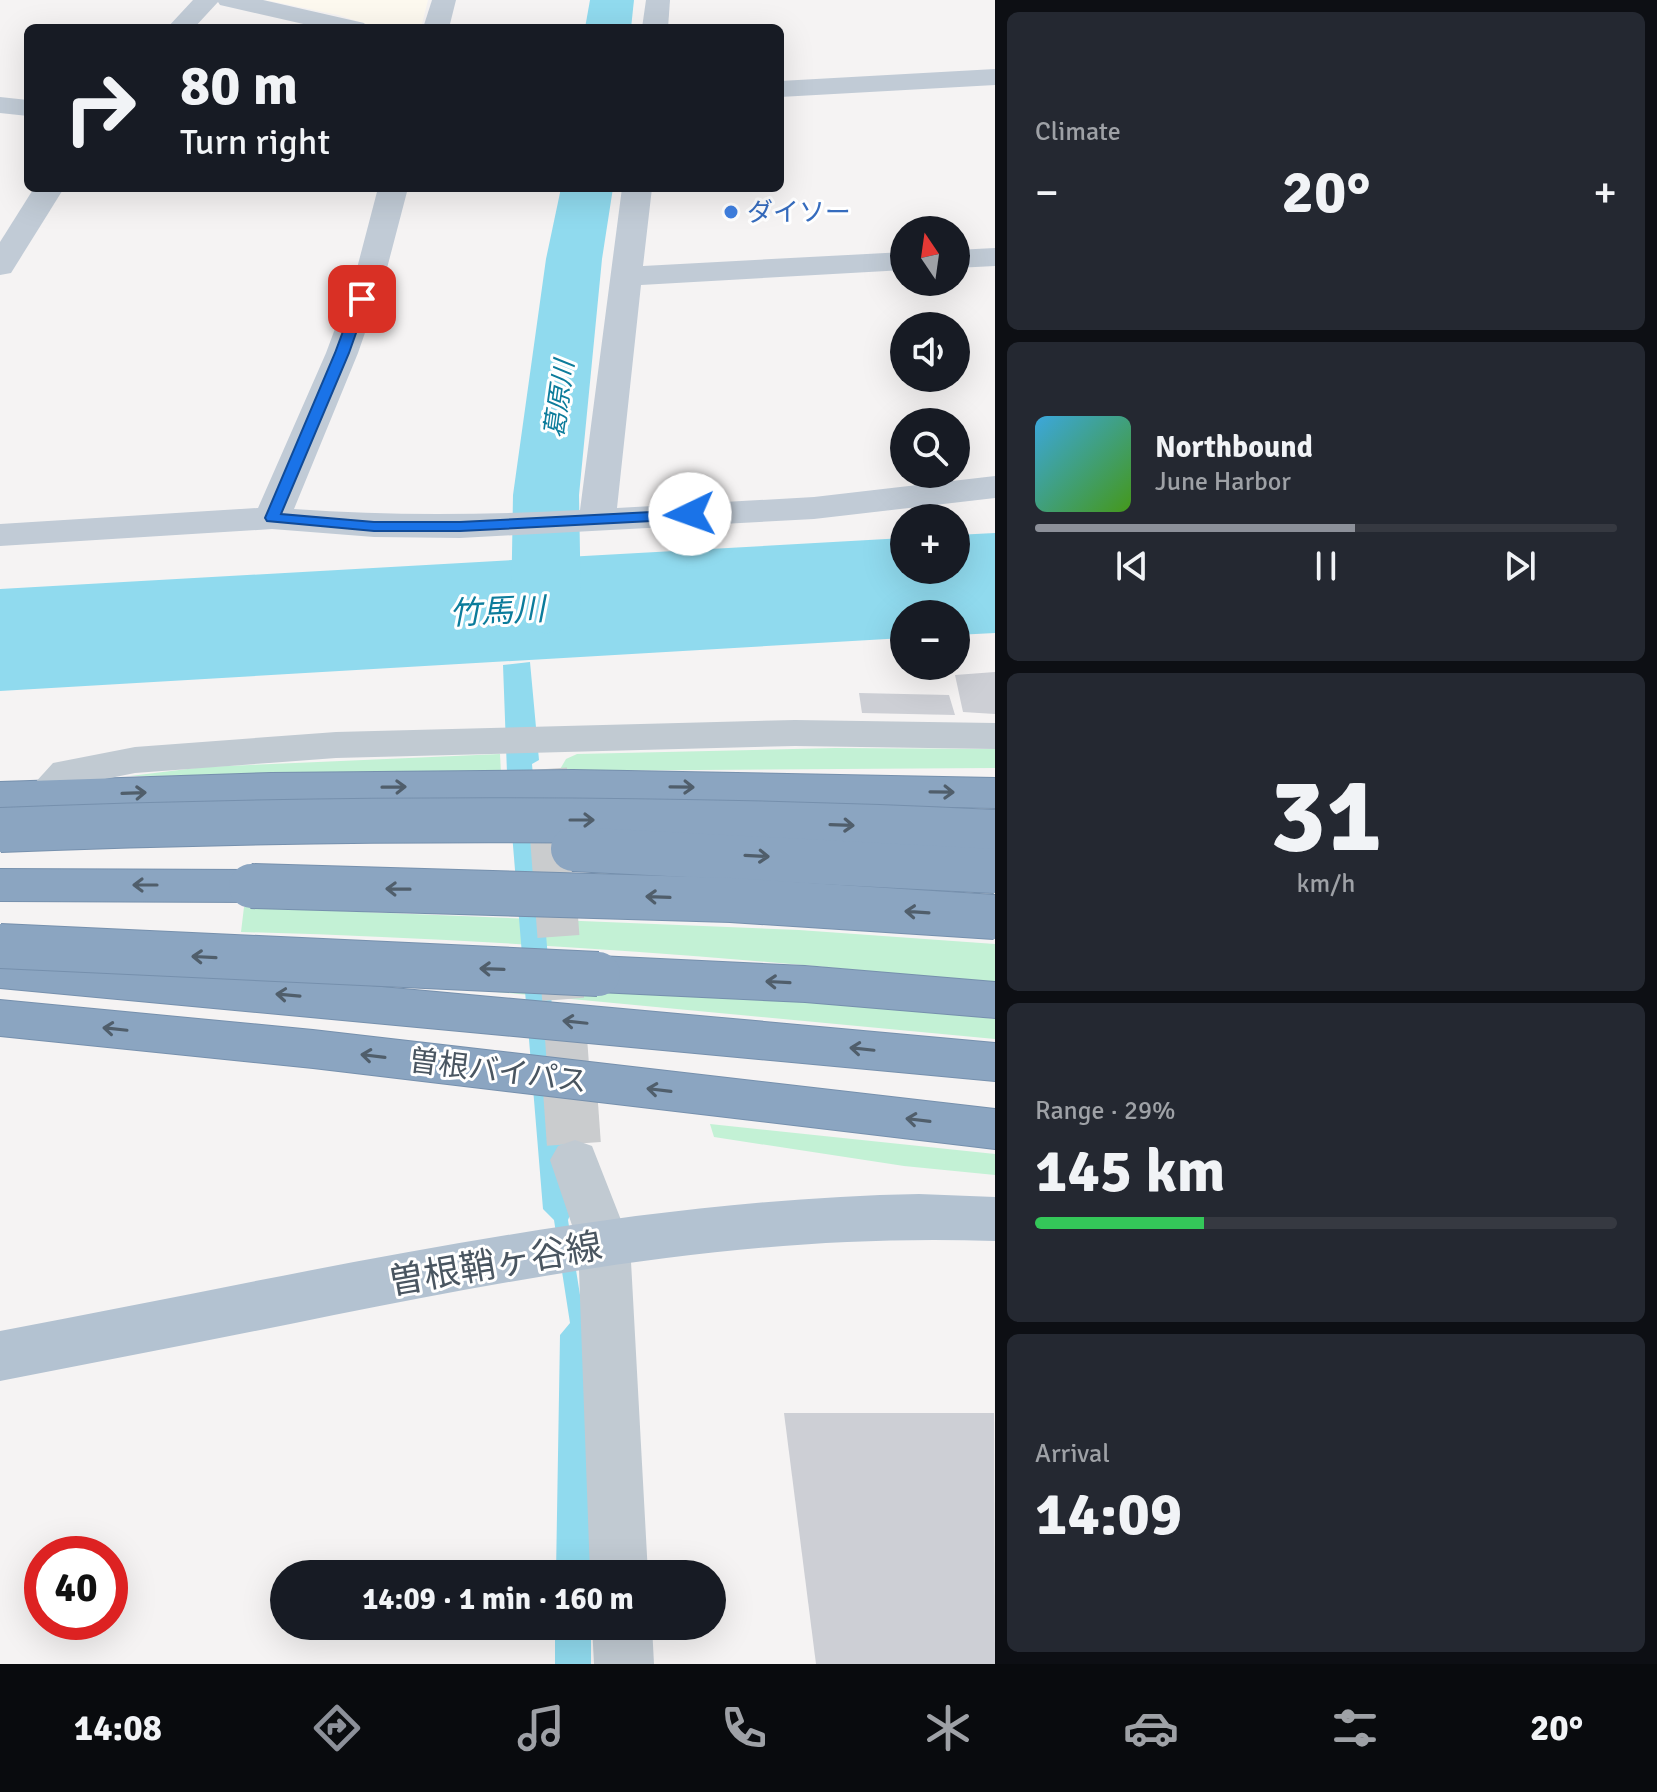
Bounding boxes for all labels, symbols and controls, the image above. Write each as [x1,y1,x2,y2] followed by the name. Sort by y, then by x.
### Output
[180,51,298,120] text: 80 m
[48,56,152,160] icon: right
[1035,116,1121,148] text: Climate
[180,120,330,165] text: Turn right
[1282,156,1370,230] text: 20°
[1035,166,1059,220] text: −
[1593,166,1617,220] text: +
[747,197,851,229] place label: ダイソー
[722,203,740,221] marker: ダイソー
[890,216,970,296] north arrow
[890,216,970,680] map controls
[328,265,396,333] pin
[340,277,384,321] icon: arrive
[890,312,970,392] button: sound
[539,355,582,440] water label: 葛原川
[890,408,970,488] button: search
[1155,429,1313,466] text: Northbound
[1155,466,1291,498] text: June Harbor
[648,472,732,556] position arrow
[890,504,970,584] button: +
[1110,544,1154,588] icon: previous
[1304,544,1348,588] icon: pause
[1498,544,1542,588] icon: next
[448,589,549,633] water label: 竹馬川
[890,600,970,680] button: −
[1270,752,1382,880] text: 31
[380,779,407,795] one-way arrow
[668,780,695,795] one-way arrow
[928,784,955,799] one-way arrow
[120,785,147,800] one-way arrow
[568,812,595,828] one-way arrow
[828,818,855,833] one-way arrow
[743,849,770,864] one-way arrow
[1297,868,1355,900] text: km/h
[132,877,159,893] one-way arrow
[385,881,412,896] one-way arrow
[645,889,672,904] one-way arrow
[904,904,931,919] one-way arrow
[191,949,218,964] one-way arrow
[479,962,506,977] one-way arrow
[765,975,792,990] one-way arrow
[275,987,302,1002] one-way arrow
[562,1014,589,1029] one-way arrow
[102,1022,129,1037] one-way arrow
[407,1042,589,1101] street label: 曽根バイパス
[849,1042,876,1057] one-way arrow
[360,1049,387,1064] one-way arrow
[647,1082,672,1097] one-way arrow
[1035,1095,1176,1127] text: Range · 29%
[905,1113,931,1128] one-way arrow
[1035,1135,1225,1209] text: 145 km
[385,1224,606,1305] street label: 曽根鞘ヶ谷線
[1035,1438,1110,1470] text: Arrival
[1035,1478,1182,1552] text: 14:09
[24,1536,128,1640] speed limit sign: 40
[362,1581,634,1618] text: 14:09 · 1 min · 160 m
[309,1700,365,1756] icon: directions
[513,1700,569,1756] icon: music
[716,1700,772,1756] icon: phone
[920,1700,976,1756] icon: climate
[1123,1700,1179,1756] icon: car
[1327,1700,1383,1756] icon: filters
[74,1706,162,1751] text: 14:08
[1530,1706,1583,1751] text: 20°

